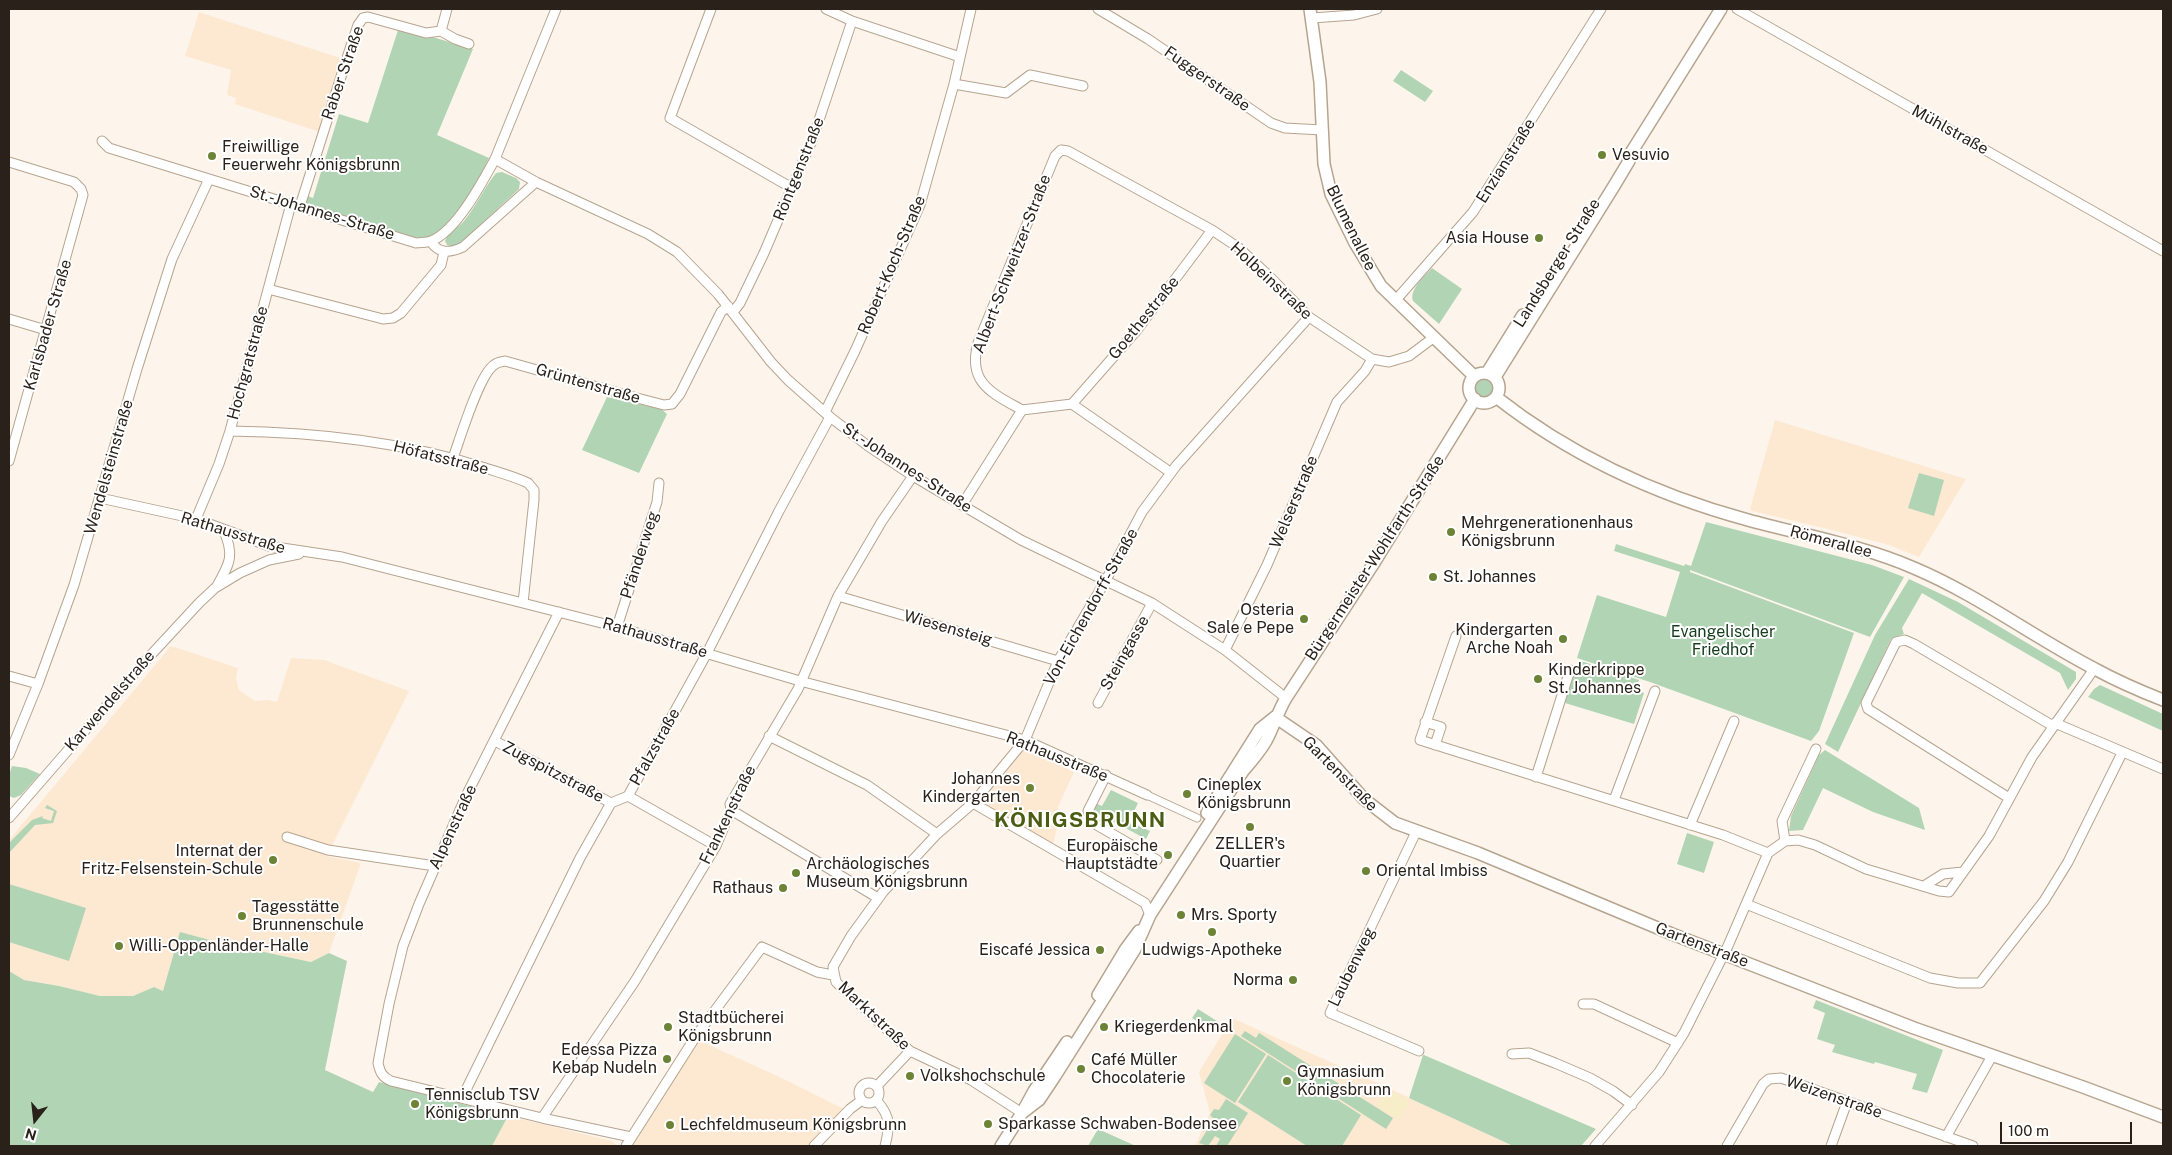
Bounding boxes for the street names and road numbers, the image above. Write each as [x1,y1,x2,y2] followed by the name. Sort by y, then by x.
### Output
[318,23,368,123] street label: Raber Straße
[1160,42,1254,116] street label: Fuggerstraße
[1908,101,1992,159] street label: Mühlstraße
[769,114,829,224] street label: Röntgenstraße
[1472,115,1540,207] street label: Enzianstraße
[969,172,1055,356] street label: Albert-Schweitzer-Straße
[247,182,397,244] street label: St.-Johannes-Straße
[1322,182,1380,274] street label: Blumenallee
[854,193,930,337] street label: Robert-Koch-Straße
[1510,195,1604,331] street label: Landsberger Straße
[1226,238,1316,324] street label: Holbeinstraße
[20,257,76,393] street label: Karlsbader Straße
[1105,273,1183,363] street label: Goethestraße
[224,304,272,422] street label: Hochgratstraße
[533,360,643,408] street label: Grüntenstraße
[81,397,137,537] street label: Wendelsteinstraße
[838,419,976,517] street label: St.-Johannes-Straße
[391,437,491,479] street label: Höfatsstraße
[1301,452,1449,664] street label: Bürgermeister-Wohlfarth-Straße
[1266,453,1322,551] street label: Welserstraße
[178,508,288,558] street label: Rathausstraße
[617,509,663,601] street label: Pfänderweg
[1788,522,1874,562] street label: Römerallee
[1040,525,1142,689] street label: Von-Eichendorff-Straße
[901,606,995,650] street label: Wiesensteig
[1097,612,1153,694] street label: Steingasse
[600,614,710,662] street label: Rathausstraße
[61,647,159,755] street label: Karwendelstraße
[626,705,684,789] street label: Pfalzstraße
[1003,728,1111,786] street label: Rathausstraße
[1298,732,1382,816] street label: Gartenstraße
[499,737,607,807] street label: Zugspitzstraße
[696,762,760,868] street label: Frankenstraße
[425,782,481,872] street label: Alpenstraße
[1653,918,1751,972] street label: Gartenstraße
[1325,924,1379,1010] street label: Laubenweg
[834,978,914,1054] street label: Marktstraße
[1783,1072,1885,1122] street label: Weizenstraße

